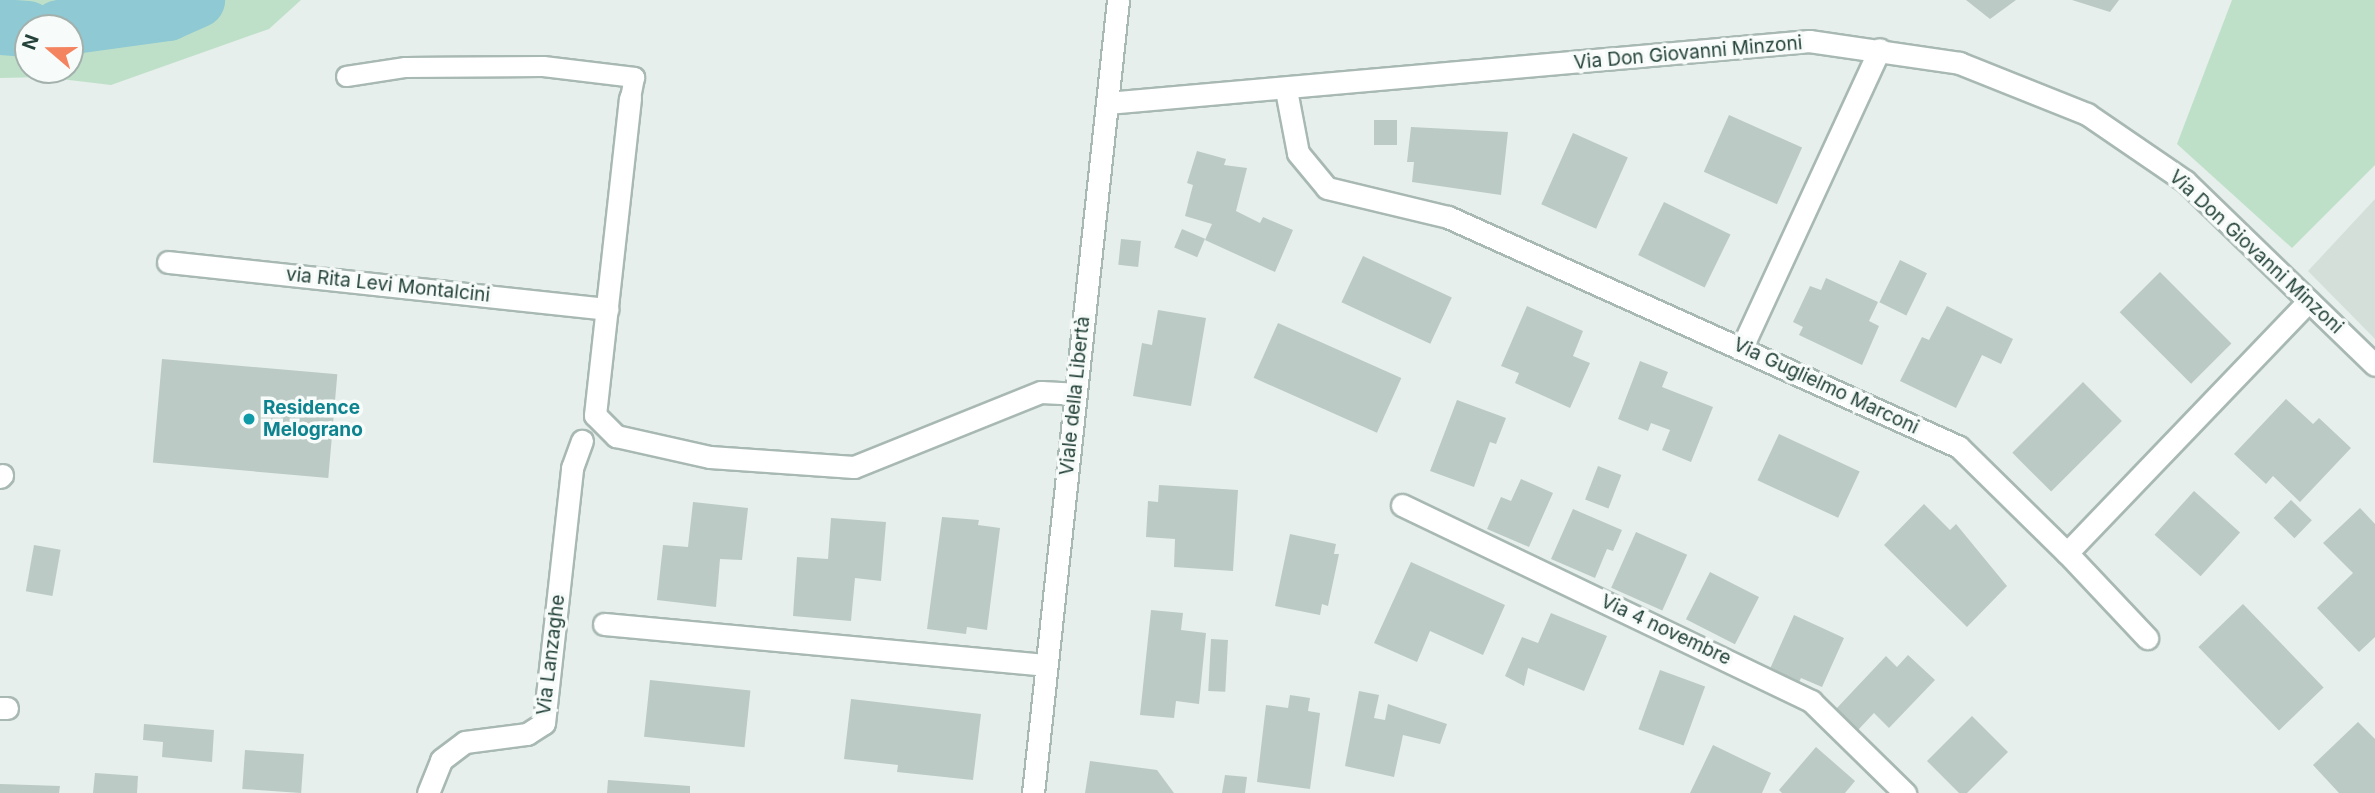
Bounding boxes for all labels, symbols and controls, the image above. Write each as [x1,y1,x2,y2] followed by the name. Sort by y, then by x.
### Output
[14,14,84,84] north arrow
[17,32,44,53] text: N
[1573,32,1803,74] street label: Via Don Giovanni Minzoni
[2164,165,2348,339] street label: Via Don Giovanni Minzoni
[285,263,491,307] street label: via Rita Levi Montalcini
[1055,315,1095,477] street label: Viale della Libertà
[1730,333,1922,439] street label: Via Guglielmo Marconi
[263,397,363,441] place label: Residence Melograno
[241,411,257,427] marker: Residence Melograno
[1597,590,1735,670] street label: Via 4 novembre
[532,593,570,717] street label: Via Lanzaghe

